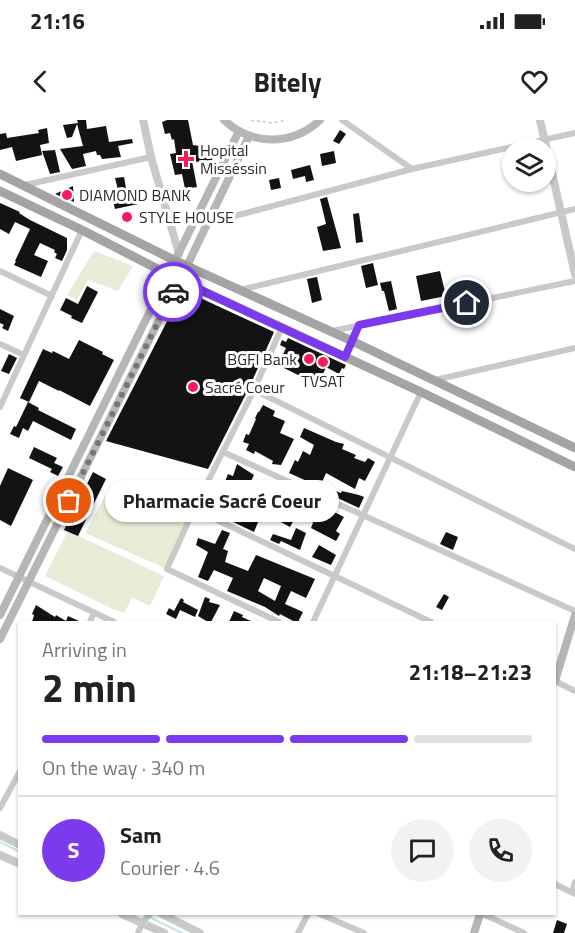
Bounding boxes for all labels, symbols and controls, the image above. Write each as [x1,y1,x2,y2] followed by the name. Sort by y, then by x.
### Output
[30,4,85,38] text: 21:16
[254,61,321,102] text: Bitely
[24,65,57,98] icon: back
[518,65,551,98] icon: heart
[200,138,267,180] place label: Hopital Misséssin
[502,138,556,192] map controls
[502,138,556,192] button: layers
[177,150,195,168] marker: Hopital Misséssin
[79,183,191,207] place label: DIAMOND BANK
[60,188,74,202] marker: DIAMOND BANK
[139,205,234,229] place label: STYLE HOUSE
[120,210,134,224] marker: STYLE HOUSE
[143,262,203,322] courier
[157,276,190,309] icon: car
[441,277,492,328] pin
[450,286,483,319] icon: home
[227,347,297,371] place label: BGFI Bank
[302,352,316,366] marker: BGFI Bank
[316,355,330,369] marker: TVSAT
[301,369,345,393] place label: TVSAT
[205,375,285,399] place label: Sacré Coeur
[186,380,200,394] marker: Sacré Coeur
[43,475,94,526] pin
[105,480,339,522] callout: Pharmacie Sacré Coeur
[52,484,85,517] icon: bag
[123,485,321,516] text: Pharmacie Sacré Coeur
[42,634,127,665] text: Arriving in
[409,655,532,689] text: 21:18–21:23
[42,658,137,717] text: 2 min
[42,752,205,783] text: On the way · 340 m
[120,818,162,852] text: Sam
[391,819,454,882] button: chat
[469,819,532,882] button: phone
[68,833,79,867] text: S
[120,852,220,883] text: Courier · 4.6

